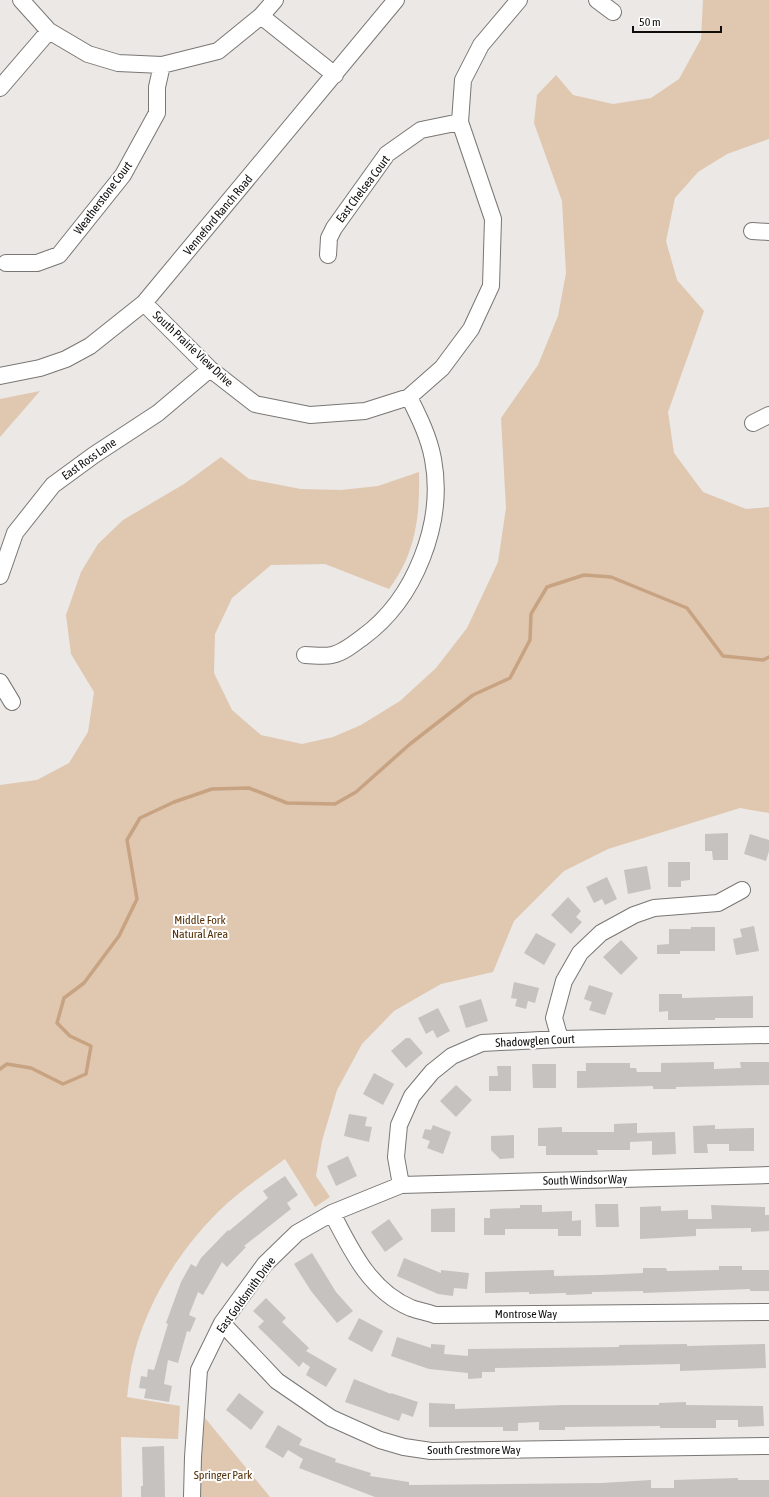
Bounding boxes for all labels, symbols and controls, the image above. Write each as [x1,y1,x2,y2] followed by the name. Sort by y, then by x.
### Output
[633,8,721,34] scale bar
[639,15,661,29] text: 50 m
[333,152,393,225] street label: East Chelsea Court
[71,158,135,237] street label: Weatherstone Court
[180,172,256,258] street label: Venneford Ranch Road
[150,308,236,390] street label: South Prairie View Drive
[59,435,119,483] street label: East Ross Lane
[172,913,228,941] park label: Middle Fork Natural Area
[495,1032,576,1050] street label: Shadowglen Court
[543,1172,627,1188] street label: South Windsor Way
[214,1254,278,1336] street label: East Goldsmith Drive
[495,1307,557,1321] street label: Montrose Way
[427,1443,521,1457] street label: South Crestmore Way
[194,1468,253,1482] park label: Springer Park

